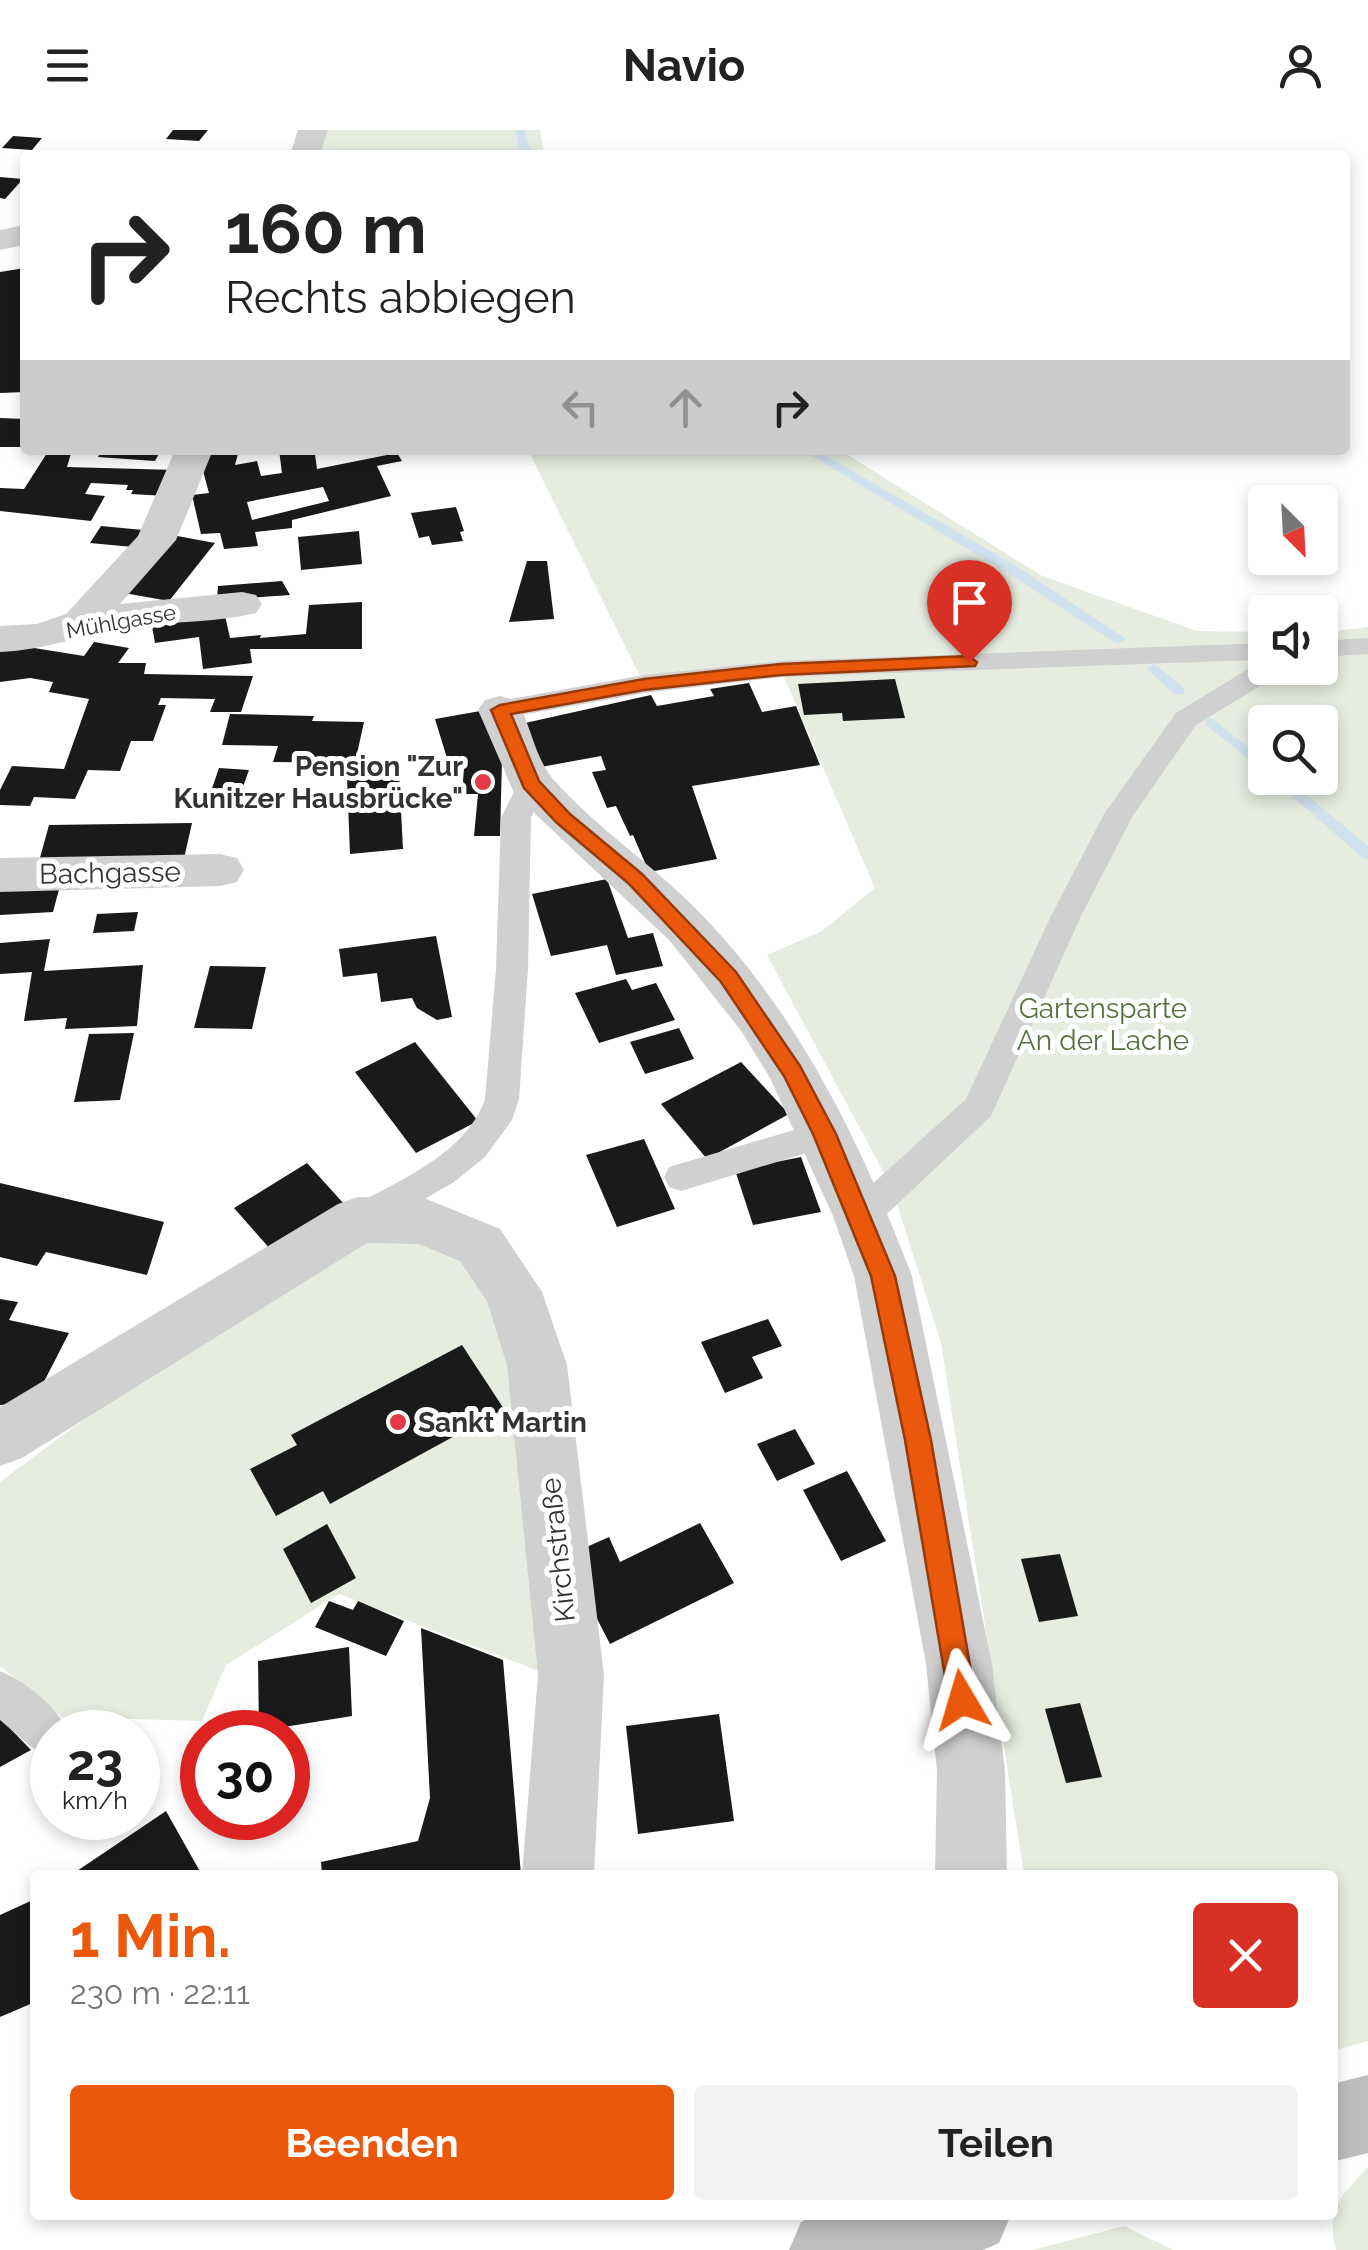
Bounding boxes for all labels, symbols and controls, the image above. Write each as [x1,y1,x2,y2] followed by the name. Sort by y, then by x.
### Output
[40,38,95,93] icon: menu
[1273,38,1328,93] icon: person
[623,39,745,92] text: Navio
[225,187,427,269] text: 160 m
[60,190,190,320] icon: right
[225,271,576,324] text: Rechts abbiegen
[553,380,608,435] icon: left
[658,380,713,435] icon: ahead
[763,380,818,435] icon: right
[1248,485,1338,575] north arrow
[1248,485,1338,795] map controls
[927,560,1012,663] pin
[942,575,997,630] icon: arrive
[1248,595,1338,685] button: sound
[64,599,178,643] street label: Mühlgasse
[1248,705,1338,795] button: search
[174,750,463,815] place label: Pension "Zur Kunitzer Hausbrücke"
[472,771,494,793] marker: Pension "Zur Kunitzer Hausbrücke"
[39,855,181,891] street label: Bachgasse
[1017,992,1189,1057] park label: Gartensparte An der Lache
[418,1406,587,1439] place label: Sankt Martin
[387,1411,409,1433] marker: Sankt Martin
[534,1476,582,1624] street label: Kirchstraße
[910,1648,1014,1752] position arrow
[180,1710,310,1840] speed limit sign: 30
[67,1733,123,1792] text: 23
[62,1785,128,1815] text: km/h
[70,1901,231,1971] text: 1 Min.
[1193,1903,1298,2008] button: close
[70,1974,250,2011] text: 230 m · 22:11
[70,2085,674,2200] button: Beenden
[694,2085,1298,2200] button: Teilen

